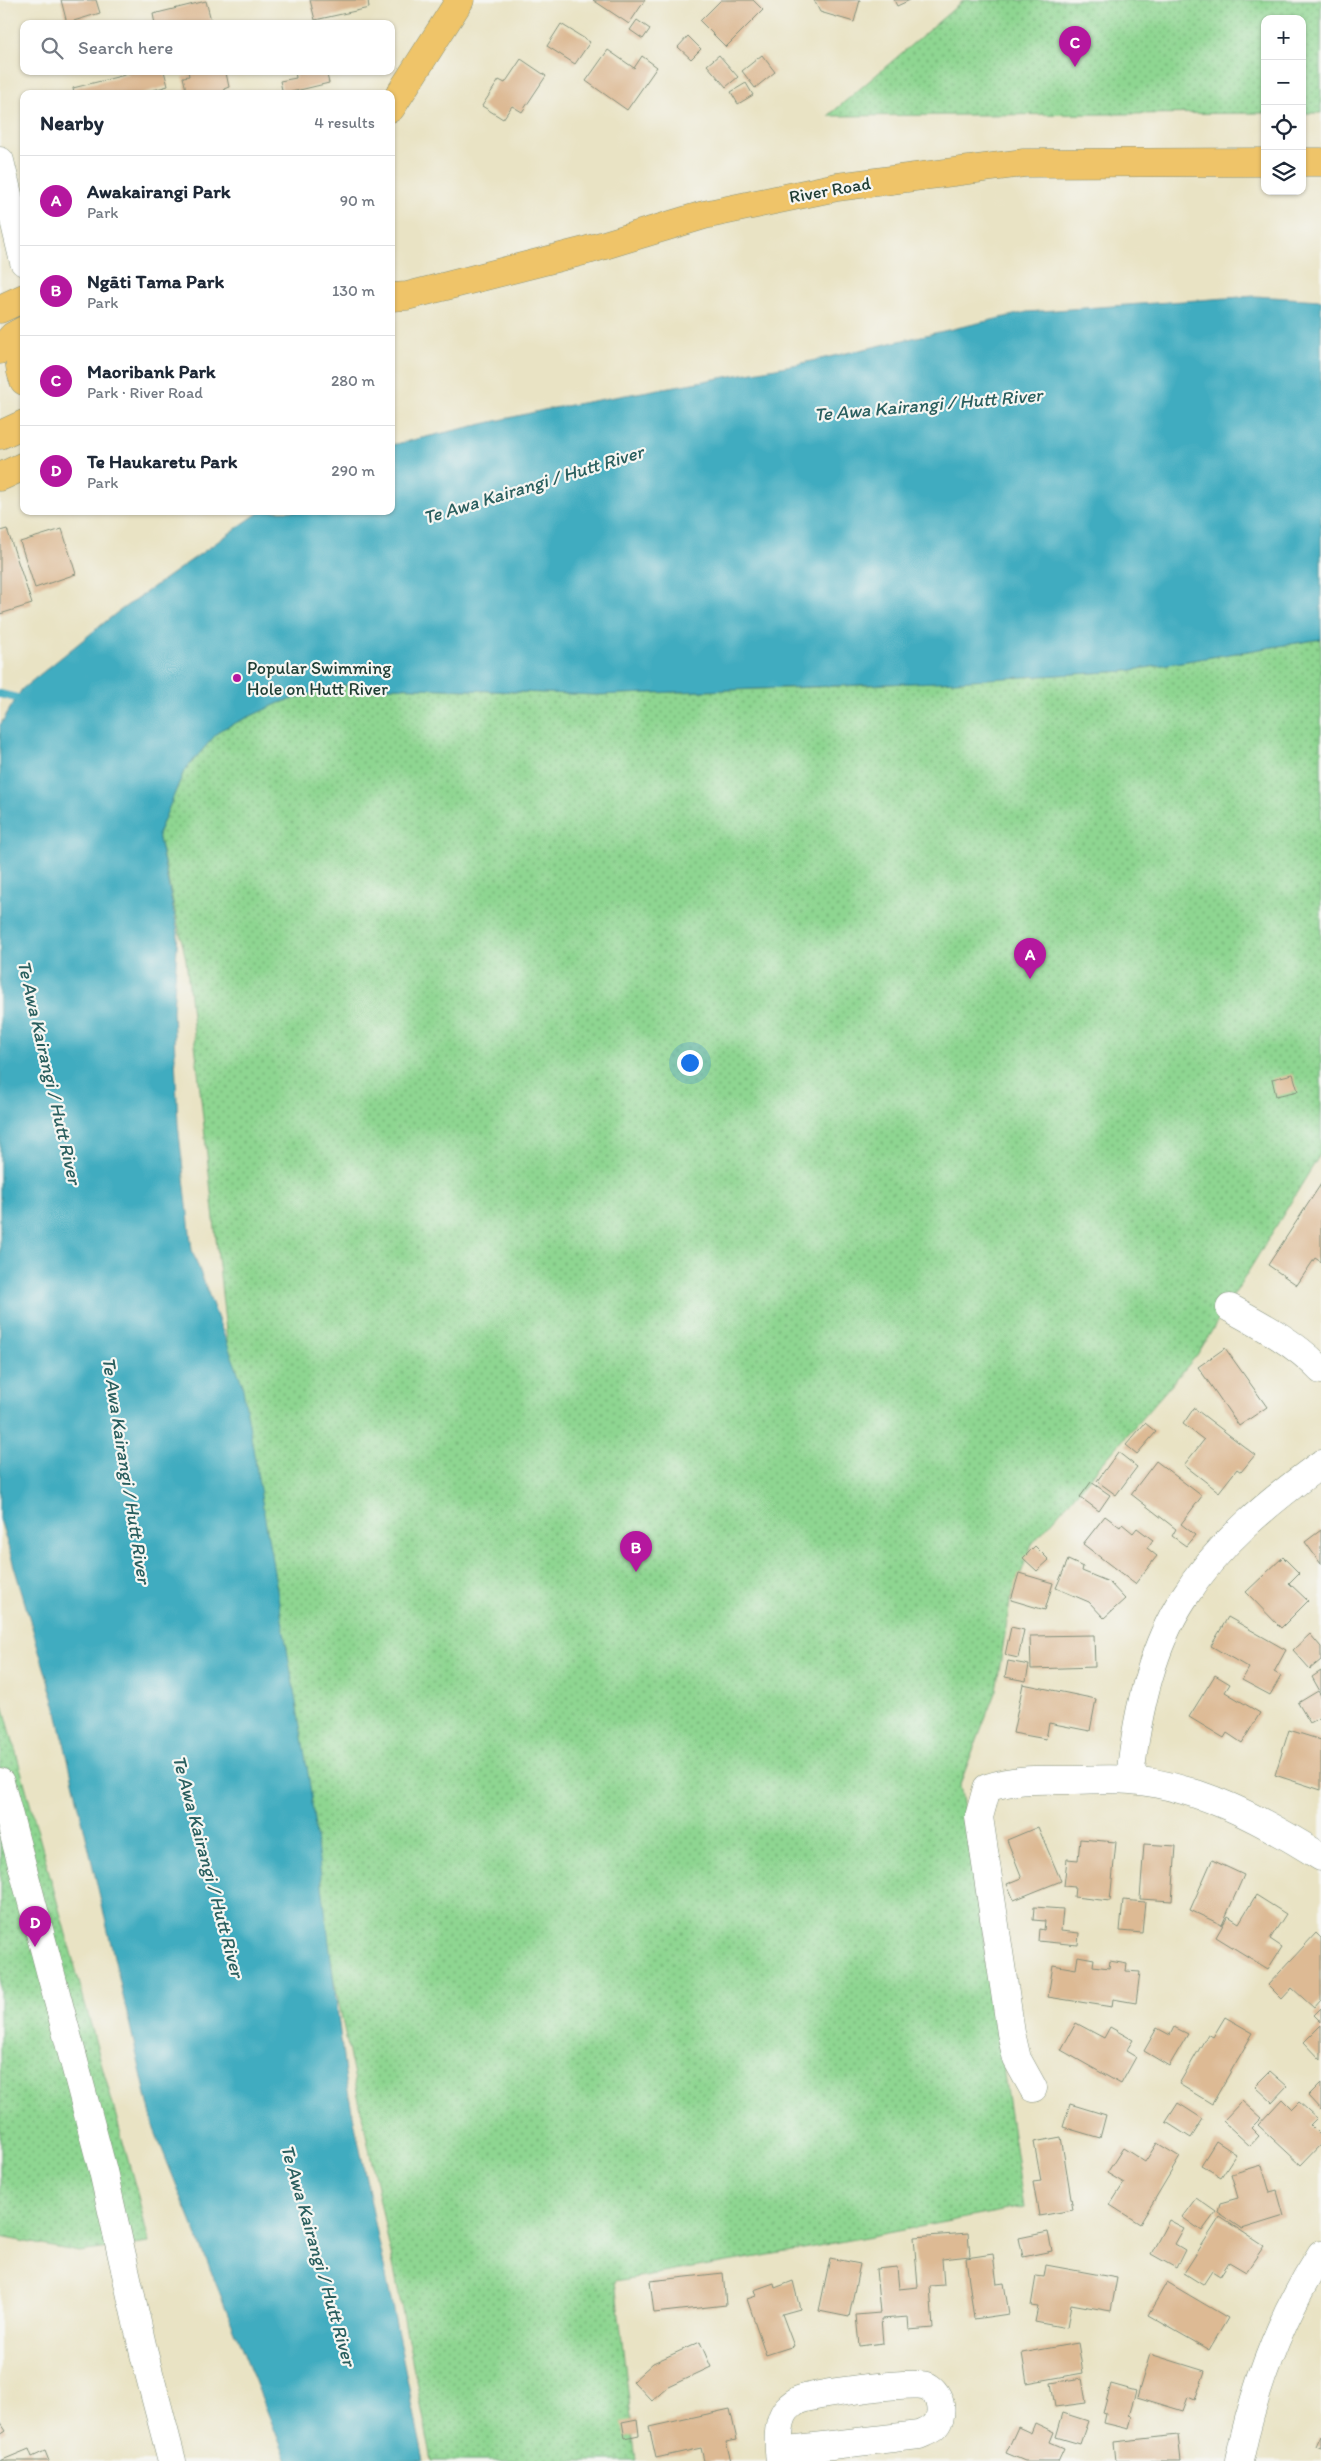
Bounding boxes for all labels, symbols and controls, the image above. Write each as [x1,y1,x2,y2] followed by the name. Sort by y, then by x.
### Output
[1261,15,1306,195] map controls
[1261,15,1306,60] button: +
[20,20,395,75] search box
[1059,26,1091,67] pin: C
[38,34,66,62] icon: search
[78,36,173,59] text: Search here
[1261,60,1306,105] button: −
[1261,105,1306,150] button: locate
[40,110,104,135] text: Nearby
[314,113,375,132] text: 4 results
[1261,150,1306,195] button: layers
[787,172,873,208] street label: River Road
[87,180,231,203] text: Awakairangi Park
[51,191,61,210] text: A
[340,191,375,210] text: 90 m
[87,203,118,222] text: Park
[87,270,224,293] text: Ngāti Tama Park
[51,281,61,300] text: B
[332,281,375,300] text: 130 m
[87,293,118,312] text: Park
[87,360,216,383] text: Maoribank Park
[51,371,61,390] text: C
[331,371,375,390] text: 280 m
[87,383,203,402] text: Park · River Road
[813,383,1045,426] water label: Te Awa Kairangi / Hutt River
[420,439,648,529] water label: Te Awa Kairangi / Hutt River
[87,450,237,473] text: Te Haukaretu Park
[51,461,61,480] text: D
[331,461,375,480] text: 290 m
[87,473,118,492] text: Park
[247,657,392,700] place label: Popular Swimming Hole on Hutt River
[231,672,243,684] marker: Popular Swimming Hole on Hutt River
[1014,938,1046,979] pin: A
[13,958,87,1188] water label: Te Awa Kairangi / Hutt River
[677,1050,703,1076] your location
[97,1355,156,1587] water label: Te Awa Kairangi / Hutt River
[620,1531,652,1572] pin: B
[168,1753,250,1982] water label: Te Awa Kairangi / Hutt River
[19,1906,51,1947] pin: D
[276,2142,362,2370] water label: Te Awa Kairangi / Hutt River

